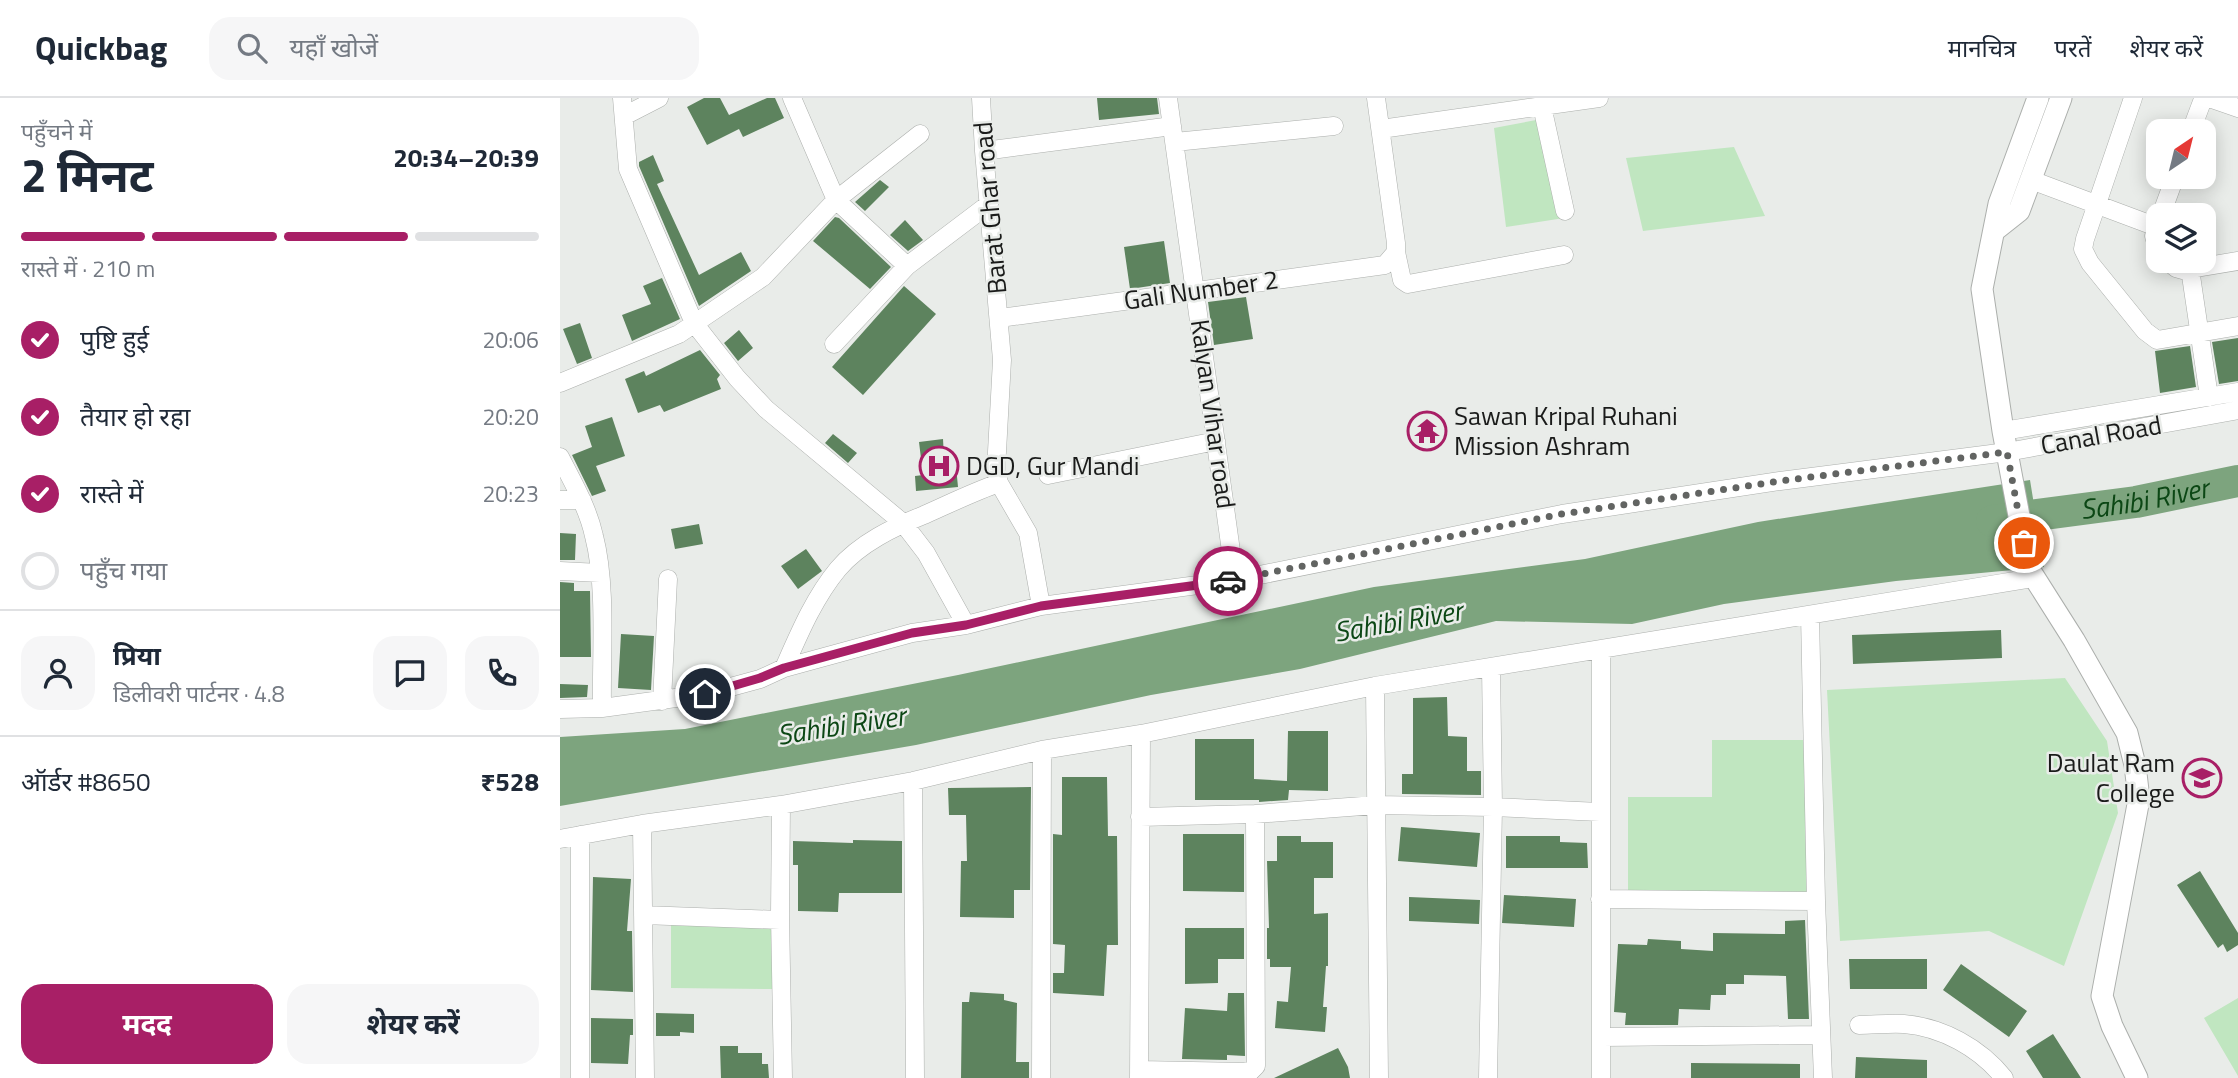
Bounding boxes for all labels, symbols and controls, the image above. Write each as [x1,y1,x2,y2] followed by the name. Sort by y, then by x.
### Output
[209,17,699,80] search box
[35,23,167,73] text: Quickbag
[289,28,378,67] text: यहाँ खोजें
[233,29,271,67] icon: search
[1948,30,2016,66] text: मानचित्र
[2054,30,2091,66] text: परतें
[2129,30,2203,66] text: शेयर करें
[21,114,92,149] text: पहुँचने में
[2146,119,2216,189] north arrow
[2146,119,2216,273] map controls
[963,120,1016,296] street label: Barat Ghar road
[393,138,539,177] text: 20:34–20:39
[21,140,153,210] text: 2 मिनट
[2146,203,2216,273] button: layers
[21,251,155,286] text: रास्ते में · 210 m
[1121,259,1281,320] street label: Gali Number 2
[1181,317,1246,511] street label: Kalyan Vihar road
[80,320,149,359] text: पुष्टि हुई
[21,321,59,359] icon: check
[482,322,539,357] text: 20:06
[1454,396,1678,465] place label: Sawan Kripal Ruhani Mission Ashram
[80,397,190,436] text: तैयार हो रहा
[21,398,59,436] icon: check
[482,399,539,434] text: 20:20
[2037,405,2164,464] street label: Canal Road
[1406,410,1448,452] temple icon: Sawan Kripal Ruhani Mission Ashram
[918,445,960,487] hospital icon: DGD, Gur Mandi
[966,446,1140,485] place label: DGD, Gur Mandi
[2078,465,2215,530] water label: Sahibi River
[80,474,144,513] text: रास्ते में
[21,475,59,513] icon: check
[482,476,539,511] text: 20:23
[1994,513,2054,573] pin
[2005,524,2043,562] icon: bag
[1193,546,1263,616] courier
[80,551,167,590] text: पहुँच गया
[1209,562,1247,600] icon: car
[1331,588,1468,653] water label: Sahibi River
[21,636,95,710] button: person
[113,636,161,675] text: प्रिया
[373,636,447,710] button: chat
[465,636,539,710] button: phone
[675,664,735,724] pin
[686,675,724,713] icon: home
[113,676,285,711] text: डिलीवरी पार्टनर · 4.8
[774,693,911,756] water label: Sahibi River
[2047,743,2175,812] place label: Daulat Ram College
[2181,757,2223,799] school or university icon: Daulat Ram College
[21,762,151,801] text: ऑर्डर #8650
[480,762,539,801] text: ₹528
[21,984,273,1064] button: मदद
[287,984,539,1064] button: शेयर करें

